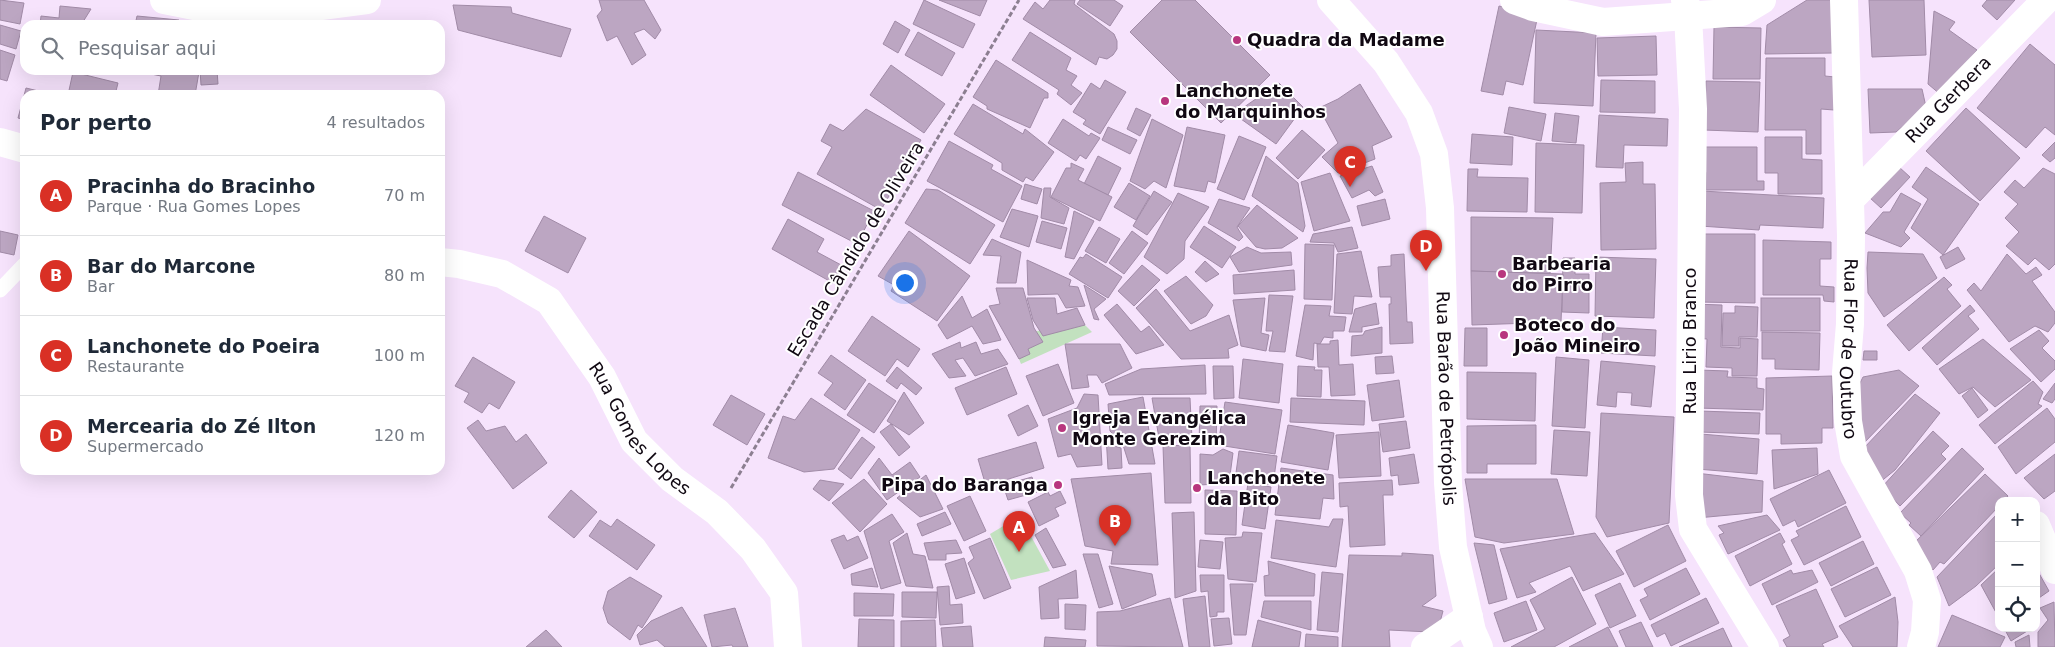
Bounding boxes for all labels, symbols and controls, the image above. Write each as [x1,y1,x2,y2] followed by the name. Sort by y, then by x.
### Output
[20,20,445,75] search box
[1247,29,1445,50] place label: Quadra da Madame
[38,34,66,62] icon: search
[1231,34,1243,46] marker: Quadra da Madame
[78,37,216,59] text: Pesquisar aqui
[1901,52,1995,147] street label: Rua Gerbera
[1175,80,1326,122] place label: Lanchonete do Marquinhos
[1159,95,1171,107] marker: Lanchonete do Marquinhos
[40,111,152,135] text: Por perto
[326,113,425,132] text: 4 resultados
[783,137,928,360] street label: Escada Cândido de Oliveira
[1334,146,1366,187] pin: C
[87,175,315,197] text: Pracinha do Bracinho
[50,186,62,205] text: A
[384,186,425,205] text: 70 m
[87,197,301,216] text: Parque · Rua Gomes Lopes
[1410,230,1442,271] pin: D
[1512,253,1611,295] place label: Barbearia do Pirro
[87,255,255,277] text: Bar do Marcone
[1835,258,1862,441] street label: Rua Flor de Outubro
[50,266,62,285] text: B
[384,266,425,285] text: 80 m
[1679,267,1700,415] street label: Rua Lirio Branco
[1496,268,1508,280] marker: Barbearia do Pirro
[892,270,918,296] your location
[87,277,114,296] text: Bar
[1432,291,1461,506] street label: Rua Barão de Petrópolis
[1512,314,1640,356] place label: Boteco do João Mineiro
[1498,329,1510,341] marker: Boteco do João Mineiro
[87,335,320,357] text: Lanchonete do Poeira
[50,346,62,365] text: C
[374,346,425,365] text: 100 m
[87,357,184,376] text: Restaurante
[585,358,695,499] street label: Rua Gomes Lopes
[1072,407,1247,449] place label: Igreja Evangélica Monte Gerezim
[87,415,316,437] text: Mercearia do Zé Ilton
[1056,422,1068,434] marker: Igreja Evangélica Monte Gerezim
[49,426,63,445] text: D
[374,426,425,445] text: 120 m
[87,437,204,456] text: Supermercado
[1207,467,1325,509] place label: Lanchonete da Bito
[881,474,1048,495] place label: Pipa do Baranga
[1052,479,1064,491] marker: Pipa do Baranga
[1191,482,1203,494] marker: Lanchonete da Bito
[1995,497,2040,632] map controls
[1995,497,2040,542] button: +
[1099,505,1131,546] pin: B
[1003,511,1035,552] pin: A
[1995,542,2040,587] button: −
[1995,587,2040,632] button: locate

